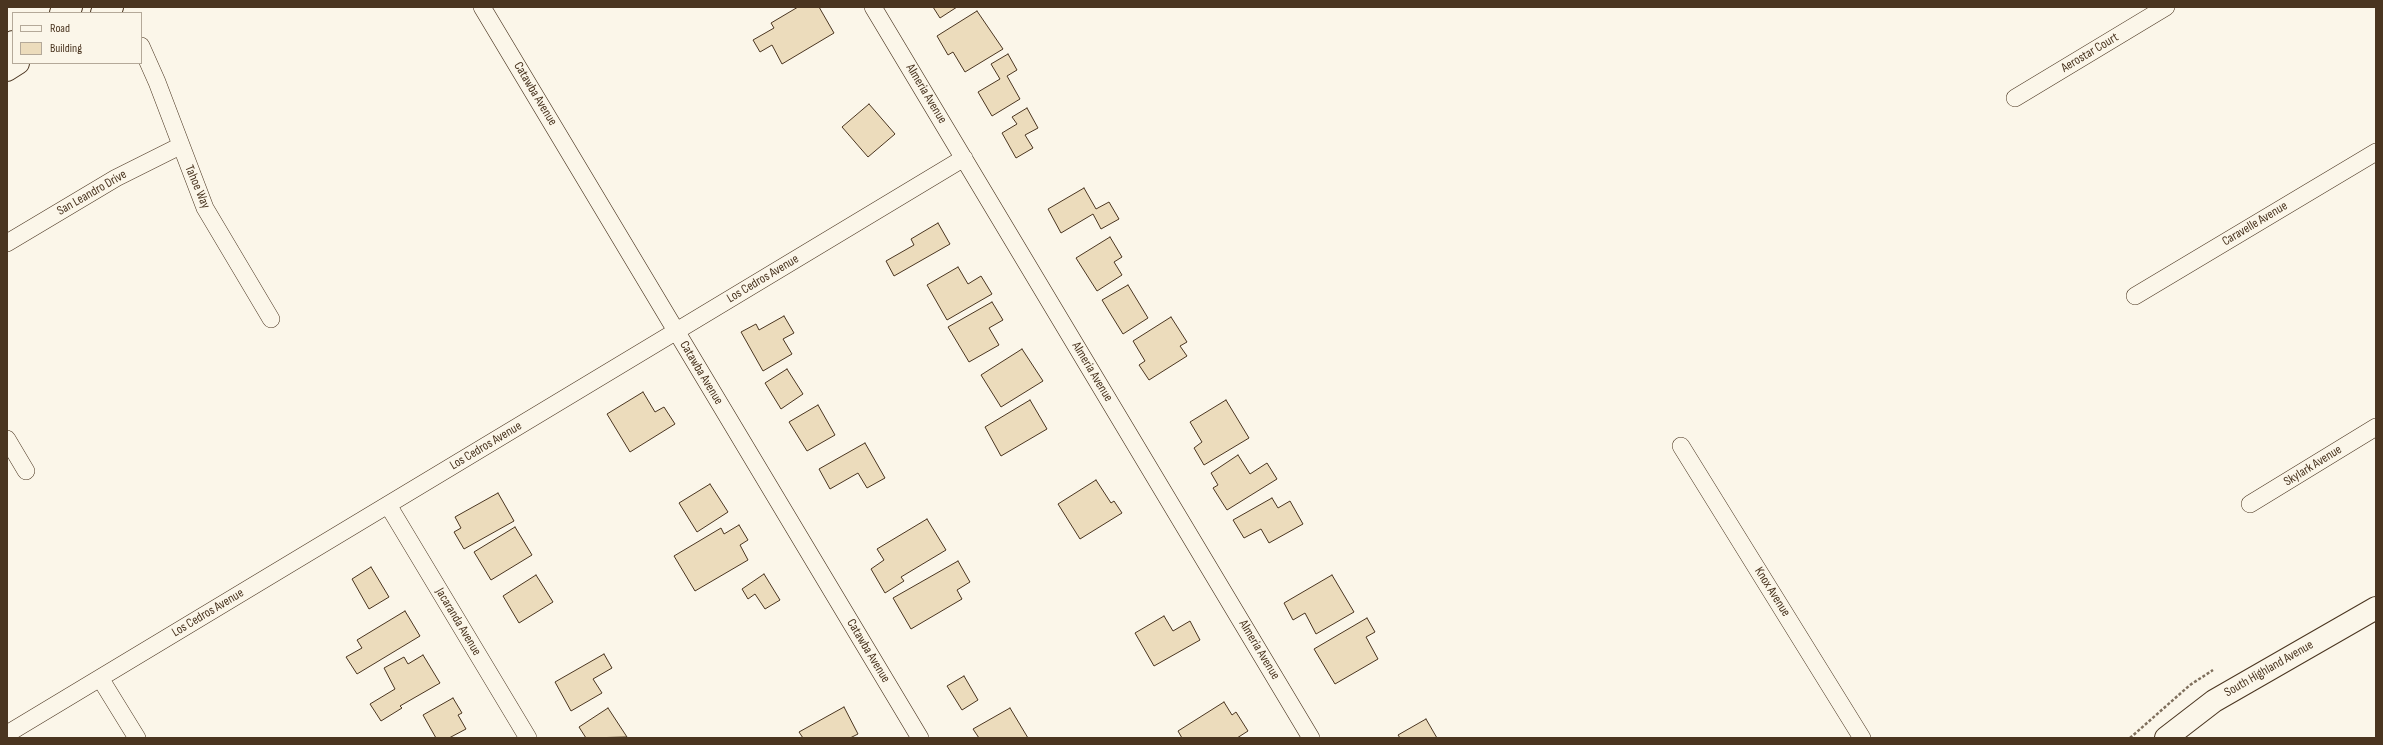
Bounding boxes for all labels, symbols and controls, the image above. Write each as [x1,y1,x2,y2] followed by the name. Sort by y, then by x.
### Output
[12,12,142,64] legend
[50,21,70,36] text: Road
[2058,30,2122,76] street label: Aerostar Court
[50,41,82,56] text: Building
[510,59,560,129] street label: Catawba Avenue
[902,61,950,127] street label: Almeria Avenue
[181,163,213,211] street label: Tahoe Way
[54,167,130,219] street label: San Leandro Drive
[2219,198,2291,250] street label: Caravelle Avenue
[724,251,802,307] street label: Los Cedros Avenue
[676,338,726,408] street label: Catawba Avenue
[1068,339,1116,405] street label: Almeria Avenue
[447,418,525,474] street label: Los Cedros Avenue
[2281,442,2345,490] street label: Skylark Avenue
[1751,564,1793,620] street label: Knox Avenue
[169,585,247,641] street label: Los Cedros Avenue
[432,585,484,659] street label: Jacaranda Avenue
[843,616,893,686] street label: Catawba Avenue
[1235,617,1283,683] street label: Almeria Avenue
[2222,637,2316,701] street label: South Highland Avenue

